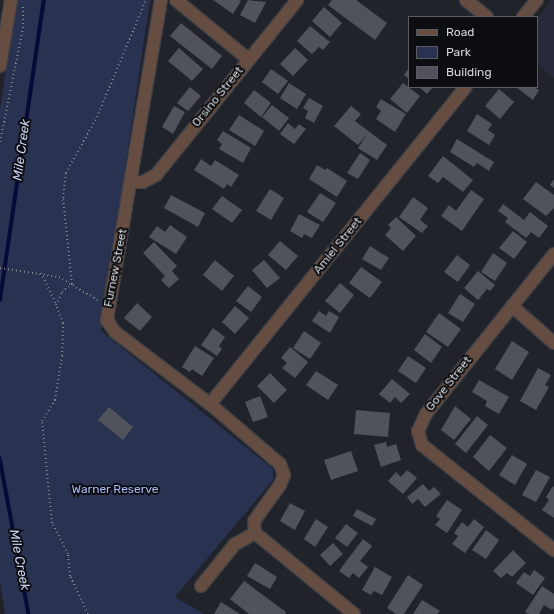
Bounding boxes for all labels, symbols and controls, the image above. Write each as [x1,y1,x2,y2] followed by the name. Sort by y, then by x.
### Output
[408,16,538,88] legend
[446,25,474,39] text: Road
[446,45,471,59] text: Park
[189,64,247,130] street label: Orsino Street
[446,65,492,79] text: Building
[10,118,34,182] water label: Mile Creek
[311,215,365,277] street label: Amiel Street
[101,227,131,309] street label: Furnew Street
[423,354,475,414] street label: Gove Street
[71,483,159,497] park label: Warner Reserve
[5,528,33,592] water label: Mile Creek

